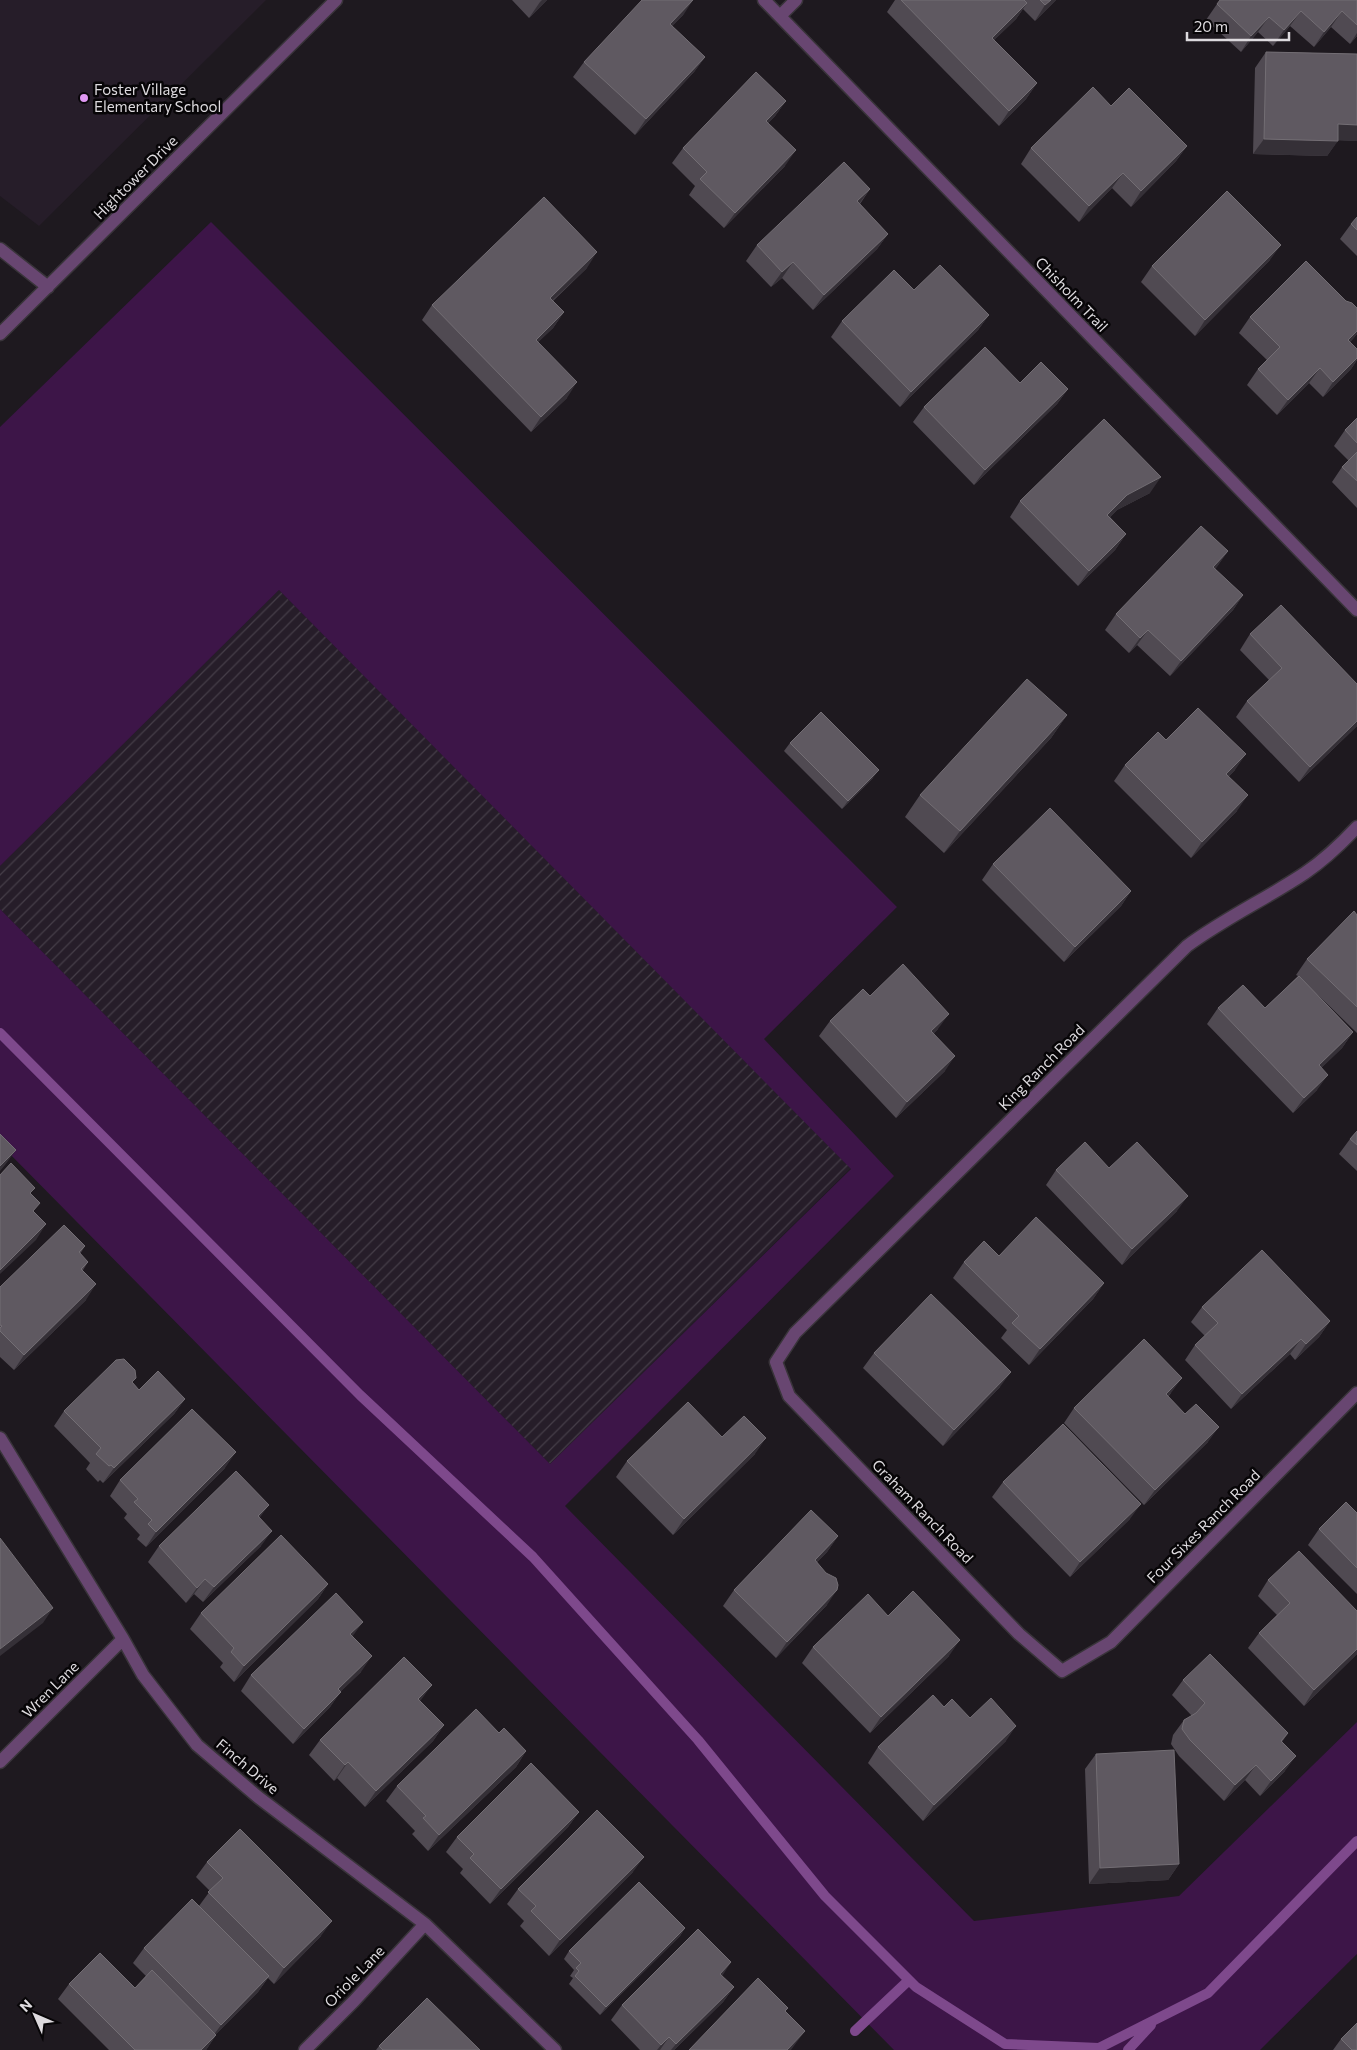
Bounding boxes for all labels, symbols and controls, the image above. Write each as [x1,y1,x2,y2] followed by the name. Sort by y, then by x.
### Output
[1187,10,1290,42] scale bar
[1194,17,1228,35] text: 20 m
[94,80,221,115] place label: Foster Village Elementary School
[78,92,90,104] marker: Foster Village Elementary School
[89,131,181,223] street label: Hightower Drive
[1032,253,1112,335] street label: Chisholm Trail
[994,1020,1088,1114] street label: King Ranch Road
[869,1455,977,1567] street label: Graham Ranch Road
[1143,1466,1263,1586] street label: Four Sixes Ranch Road
[18,1657,82,1721] street label: Wren Lane
[213,1735,283,1797] street label: Finch Drive
[320,1941,388,2011] street label: Oriole Lane
[10,1990,60,2040] north arrow
[16,1996,35,2015] text: N

